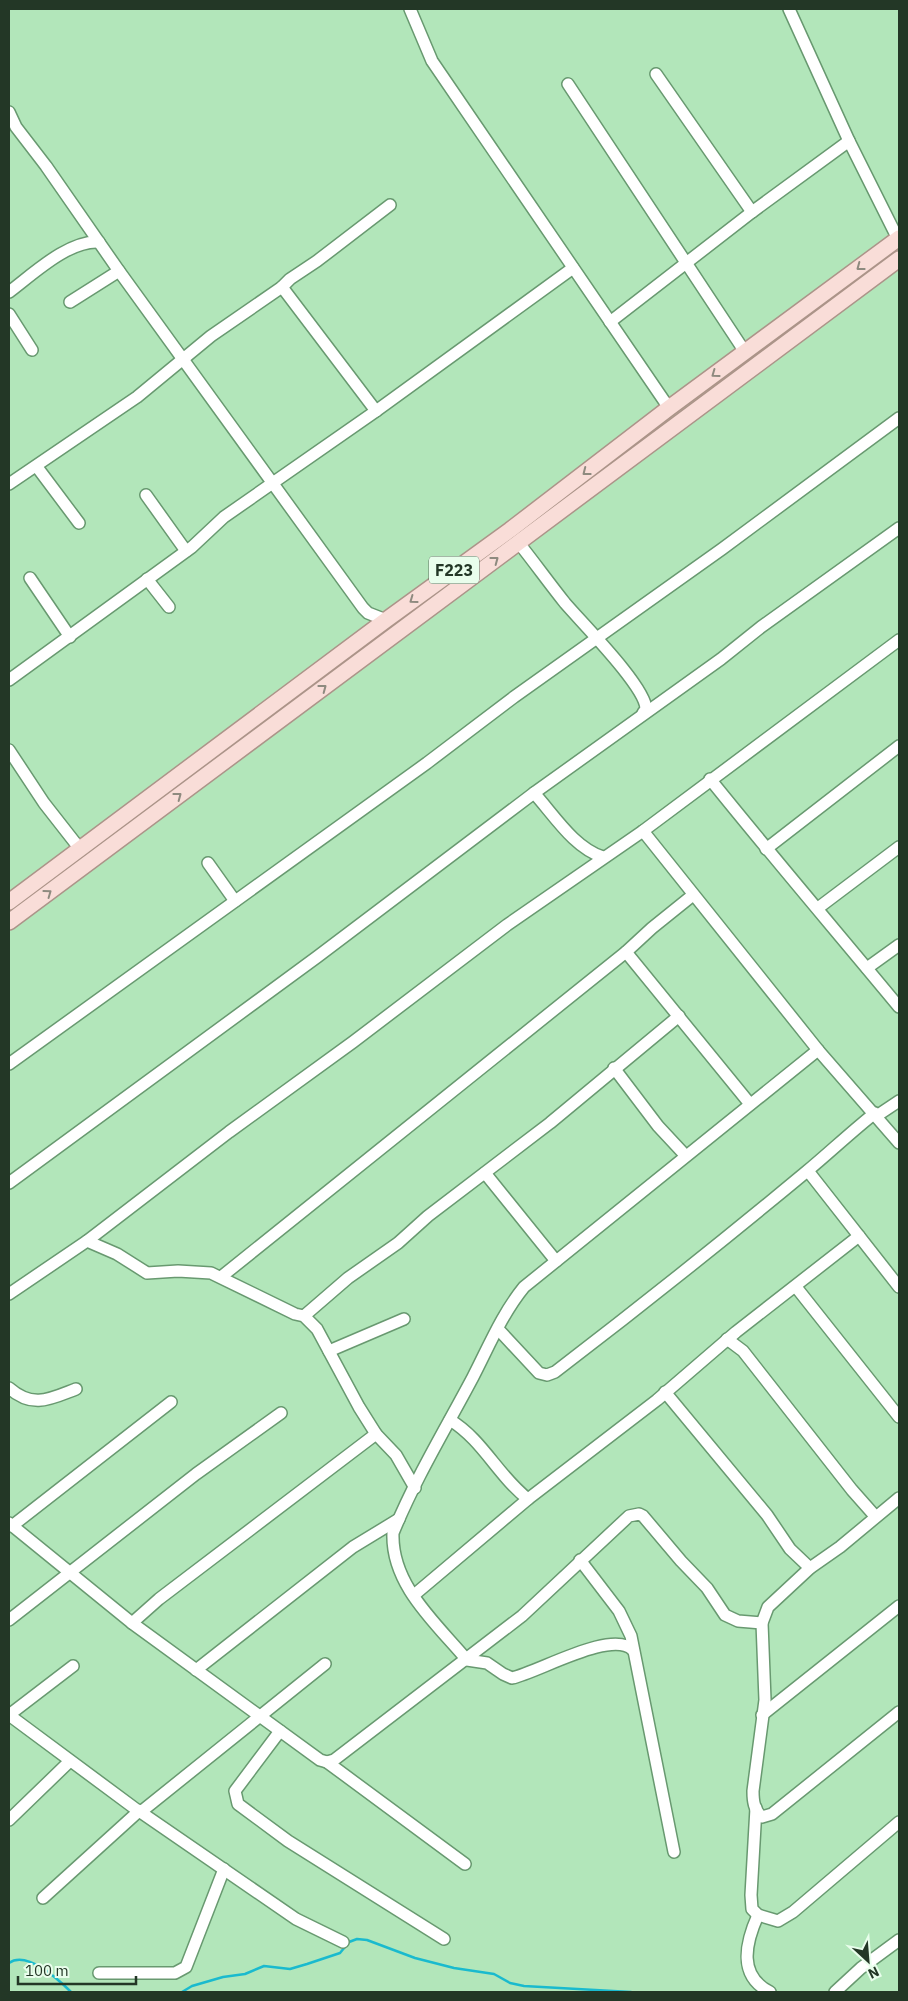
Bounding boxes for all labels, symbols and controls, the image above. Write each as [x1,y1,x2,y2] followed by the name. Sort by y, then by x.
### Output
[856,261,866,270] one-way arrow
[711,368,721,377] one-way arrow
[582,466,592,475] one-way arrow
[429,556,479,584] road number: F223
[489,557,498,565] one-way arrow
[409,594,419,603] one-way arrow
[317,685,326,694] one-way arrow
[172,793,182,802] one-way arrow
[42,890,52,899] one-way arrow
[843,1936,893,1986] north arrow
[18,1954,135,1986] scale bar
[25,1961,69,1980] text: 100 m
[865,1962,882,1983] text: N

